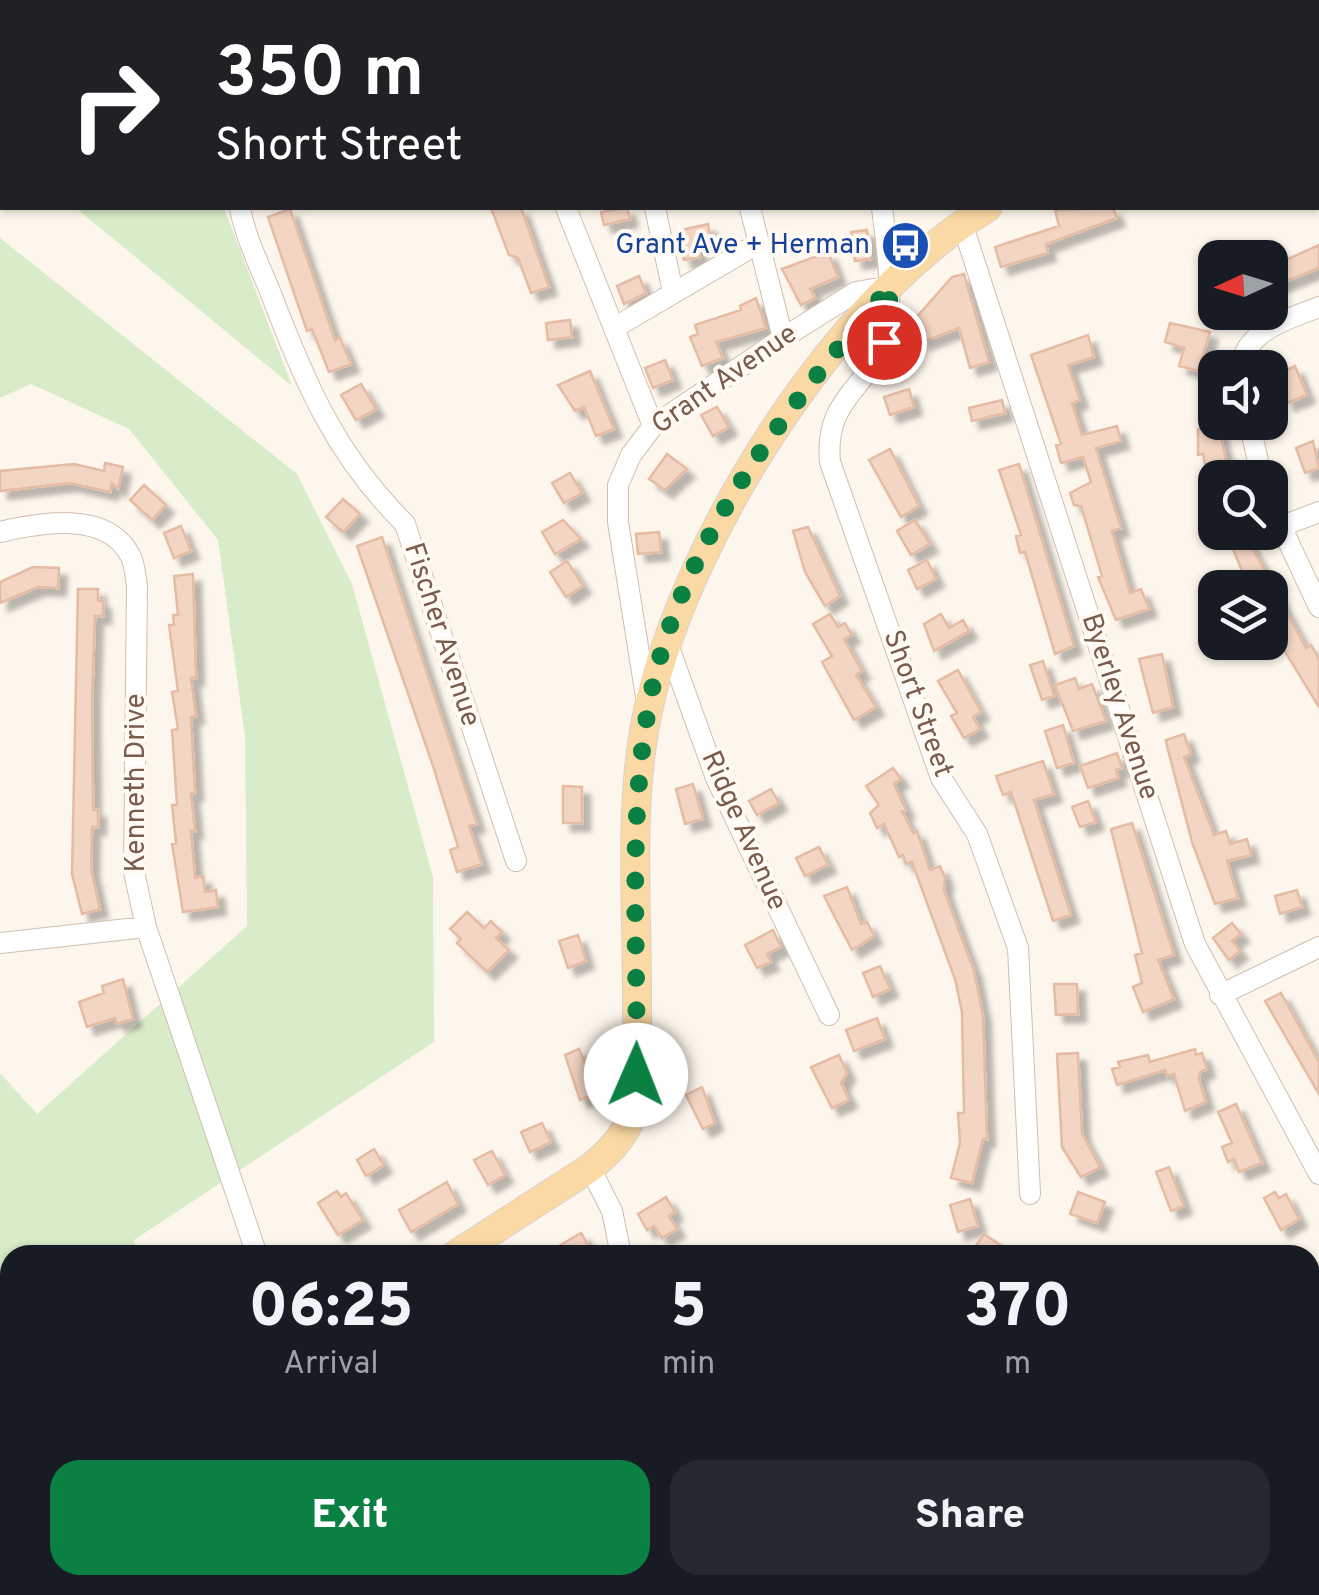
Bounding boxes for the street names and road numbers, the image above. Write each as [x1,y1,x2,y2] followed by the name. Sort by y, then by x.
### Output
[645,317,805,443] street label: Grant Avenue
[394,539,488,731] street label: Fischer Avenue
[1072,609,1166,805] street label: Byerley Avenue
[874,625,960,783] street label: Short Street
[119,694,155,872] street label: Kenneth Drive
[692,745,794,917] street label: Ridge Avenue

